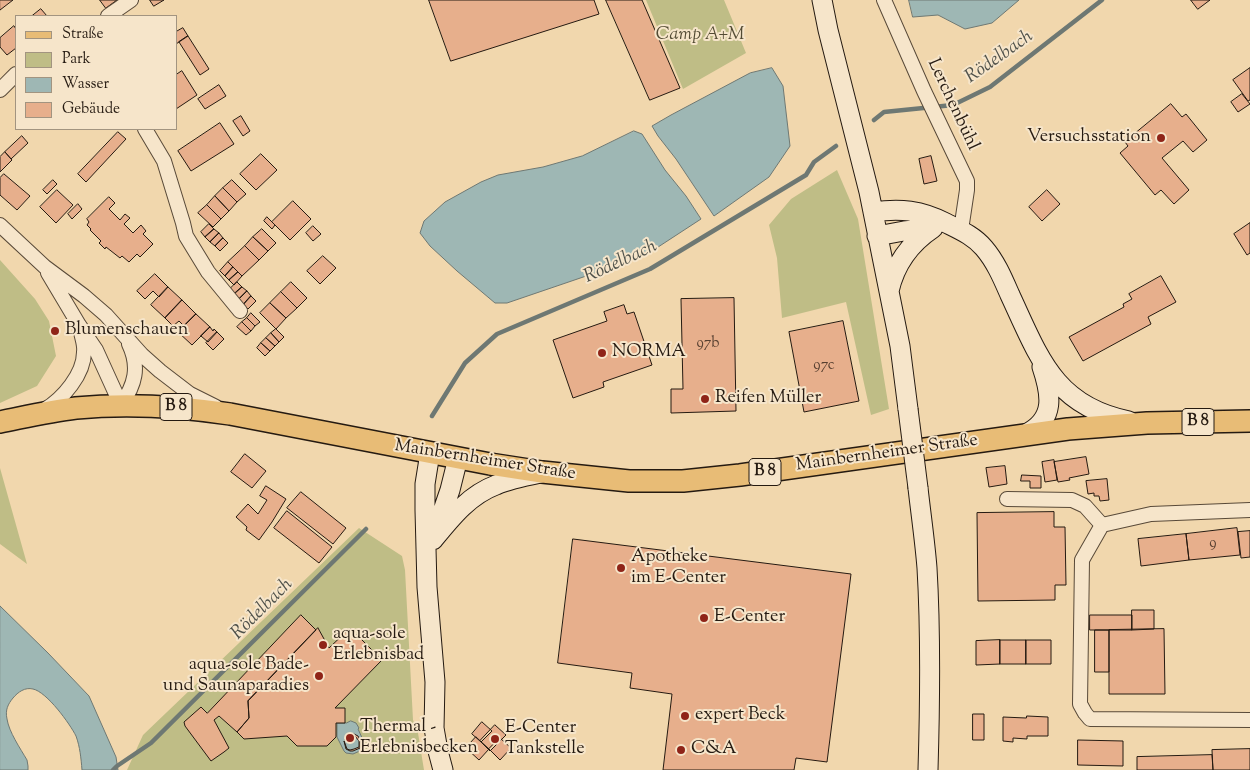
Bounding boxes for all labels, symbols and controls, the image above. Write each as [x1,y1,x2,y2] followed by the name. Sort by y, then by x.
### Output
[15,15,178,130] legend
[62,24,104,45] text: Straße
[656,25,744,47] park label: Camp A+M
[962,26,1038,90] water label: Rödelbach
[62,49,91,70] text: Park
[921,56,983,154] street label: Lerchenbühl
[62,74,109,95] text: Wasser
[62,99,120,120] text: Gebäude
[1027,127,1151,149] place label: Versuchsstation
[1155,132,1167,144] marker: Versuchsstation
[581,236,661,290] water label: Rödelbach
[65,320,188,342] place label: Blumenschauen
[49,325,61,337] marker: Blumenschauen
[697,335,719,353] house number: 97b
[612,342,686,364] place label: NORMA
[596,347,608,359] marker: NORMA
[813,357,835,375] house number: 97c
[715,388,821,410] place label: Reifen Müller
[699,393,711,405] marker: Reifen Müller
[160,394,192,421] road number: B 8
[1182,408,1214,436] road number: B 8
[795,431,979,477] street label: Mainbernheimer Straße
[393,436,577,486] street label: Mainbernheimer Straße
[749,458,781,486] road number: B 8
[1209,535,1217,553] house number: 9
[631,547,726,590] place label: Apotheke im E-Center
[615,562,627,574] marker: Apotheke im E-Center
[227,574,299,646] water label: Rödelbach
[714,607,785,629] place label: E-Center
[698,612,710,624] marker: E-Center
[333,624,424,666] place label: aqua-sole Erlebnisbad
[317,639,329,651] marker: aqua-sole Erlebnisbad
[163,655,309,698] place label: aqua-sole Bade- und Saunaparadies
[313,670,325,682] marker: aqua-sole Bade- und Saunaparadies
[695,705,786,727] place label: expert Beck
[679,710,691,722] marker: expert Beck
[360,717,478,760] place label: Thermal - Erlebnisbecken
[505,718,585,761] place label: E-Center Tankstelle
[344,732,356,744] marker: Thermal - Erlebnisbecken
[489,733,501,745] marker: E-Center Tankstelle
[691,739,737,761] place label: C&A
[675,744,687,756] marker: C&A

